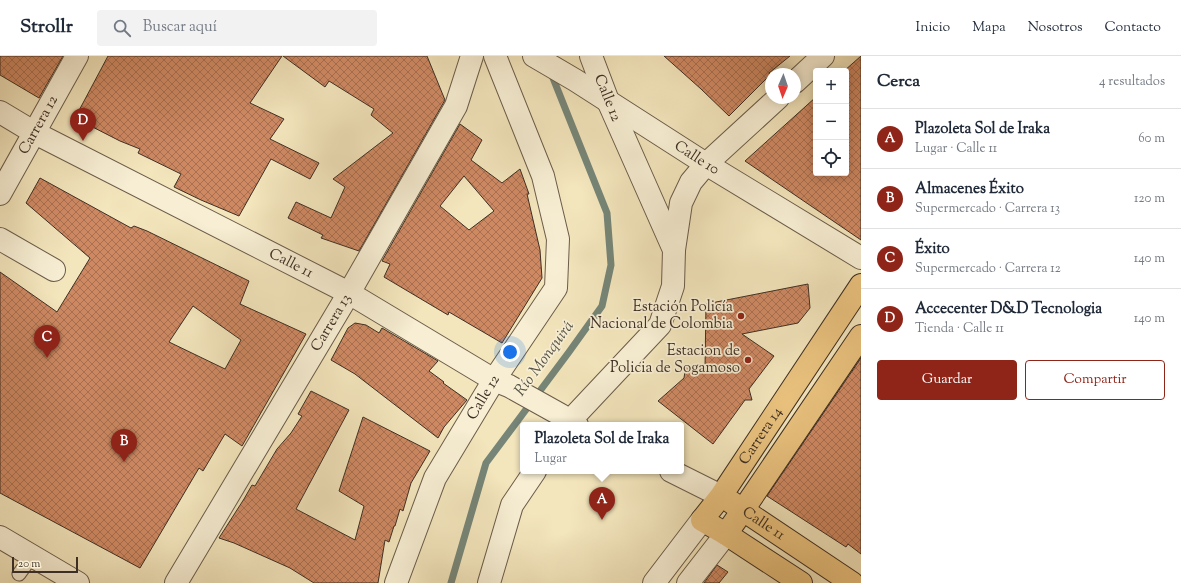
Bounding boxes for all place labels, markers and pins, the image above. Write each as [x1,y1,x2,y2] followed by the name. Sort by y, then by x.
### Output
[70,108,96,141] pin: D
[590,297,733,335] place label: Estación Policía Nacional de Colombia
[736,311,746,321] marker: Estación Policía Nacional de Colombia
[34,325,60,358] pin: C
[610,341,740,379] place label: Estacion de Policia de Sogamoso
[743,355,753,365] marker: Estacion de Policia de Sogamoso
[111,429,137,462] pin: B
[589,487,615,520] pin: A

